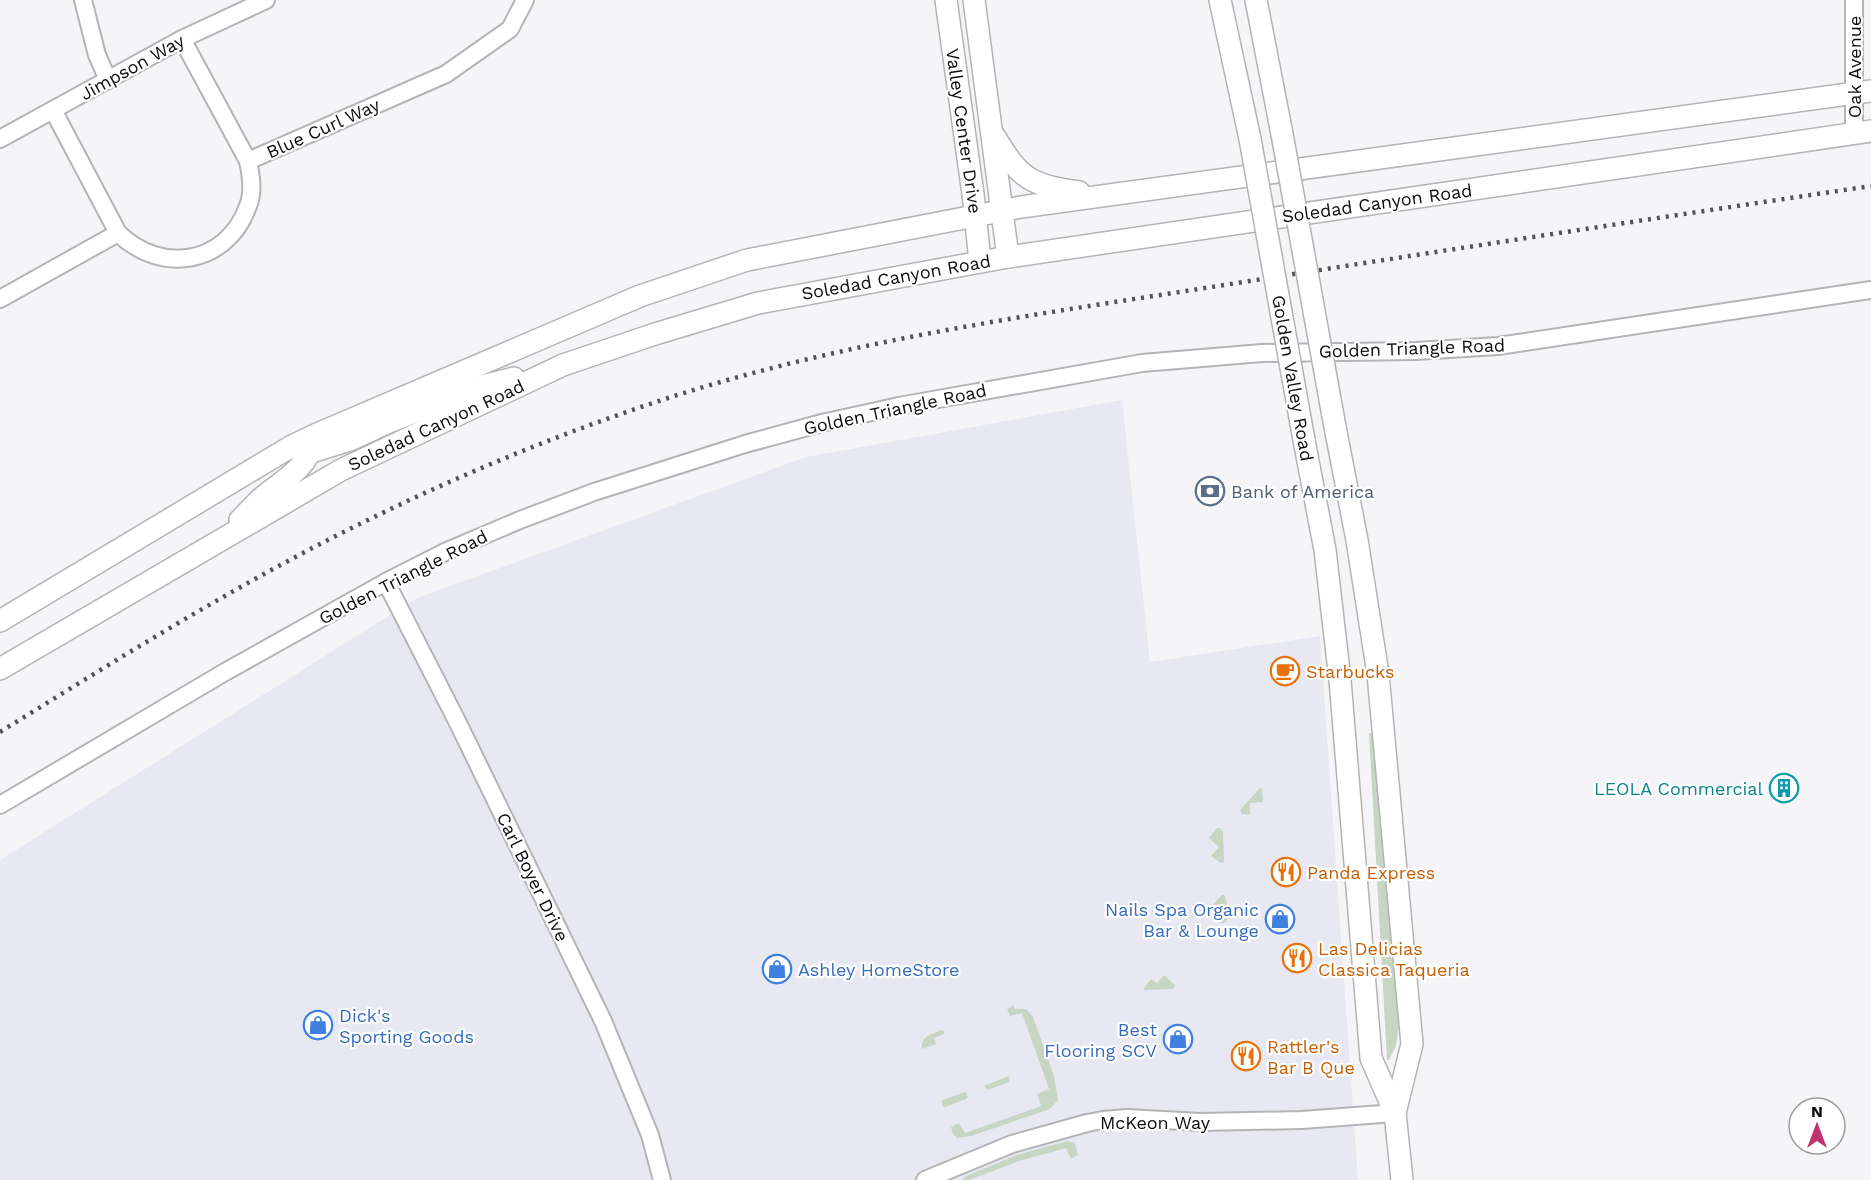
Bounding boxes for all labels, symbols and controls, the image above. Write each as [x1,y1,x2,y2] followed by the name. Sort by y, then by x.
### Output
[1844,16,1865,118] street label: Oak Avenue
[76,29,188,104] street label: Jimpson Way
[942,47,986,215] street label: Valley Center Drive
[263,93,384,162] street label: Blue Curl Way
[1281,179,1473,227] street label: Soledad Canyon Road
[800,250,992,304] street label: Soledad Canyon Road
[1268,293,1318,463] street label: Golden Valley Road
[1318,334,1506,362] street label: Golden Triangle Road
[345,375,527,475] street label: Soledad Canyon Road
[802,379,988,439] street label: Golden Triangle Road
[1194,475,1226,507] bank icon: Bank of America
[1231,481,1374,502] place label: Bank of America
[315,525,491,629] street label: Golden Triangle Road
[1269,655,1301,687] cafe icon: Starbucks
[1306,661,1395,682] place label: Starbucks
[1768,772,1800,804] building icon: LEOLA Commercial
[1594,778,1763,799] place label: LEOLA Commercial
[493,809,573,945] street label: Carl Boyer Drive
[1270,856,1302,888] restaurant icon: Panda Express
[1307,862,1435,883] place label: Panda Express
[1105,899,1259,941] place label: Nails Spa Organic Bar & Lounge
[1264,903,1296,935] shop icon: Nails Spa Organic Bar & Lounge
[1318,938,1470,980] place label: Las Delicias Classica Taqueria
[1281,942,1313,974] restaurant icon: Las Delicias Classica Taqueria
[761,953,793,985] shop icon: Ashley HomeStore
[798,959,960,980] place label: Ashley HomeStore
[339,1005,474,1047] place label: Dick's Sporting Goods
[302,1009,334,1041] shop icon: Dick's Sporting Goods
[1044,1019,1157,1061] place label: Best Flooring SCV
[1162,1023,1194,1055] shop icon: Best Flooring SCV
[1267,1036,1355,1078] place label: Rattler's Bar B Que
[1230,1040,1262,1072] restaurant icon: Rattler's Bar B Que
[1787,1096,1847,1156] north arrow
[1811,1102,1823,1121] text: N
[1100,1112,1211,1133] street label: McKeon Way

